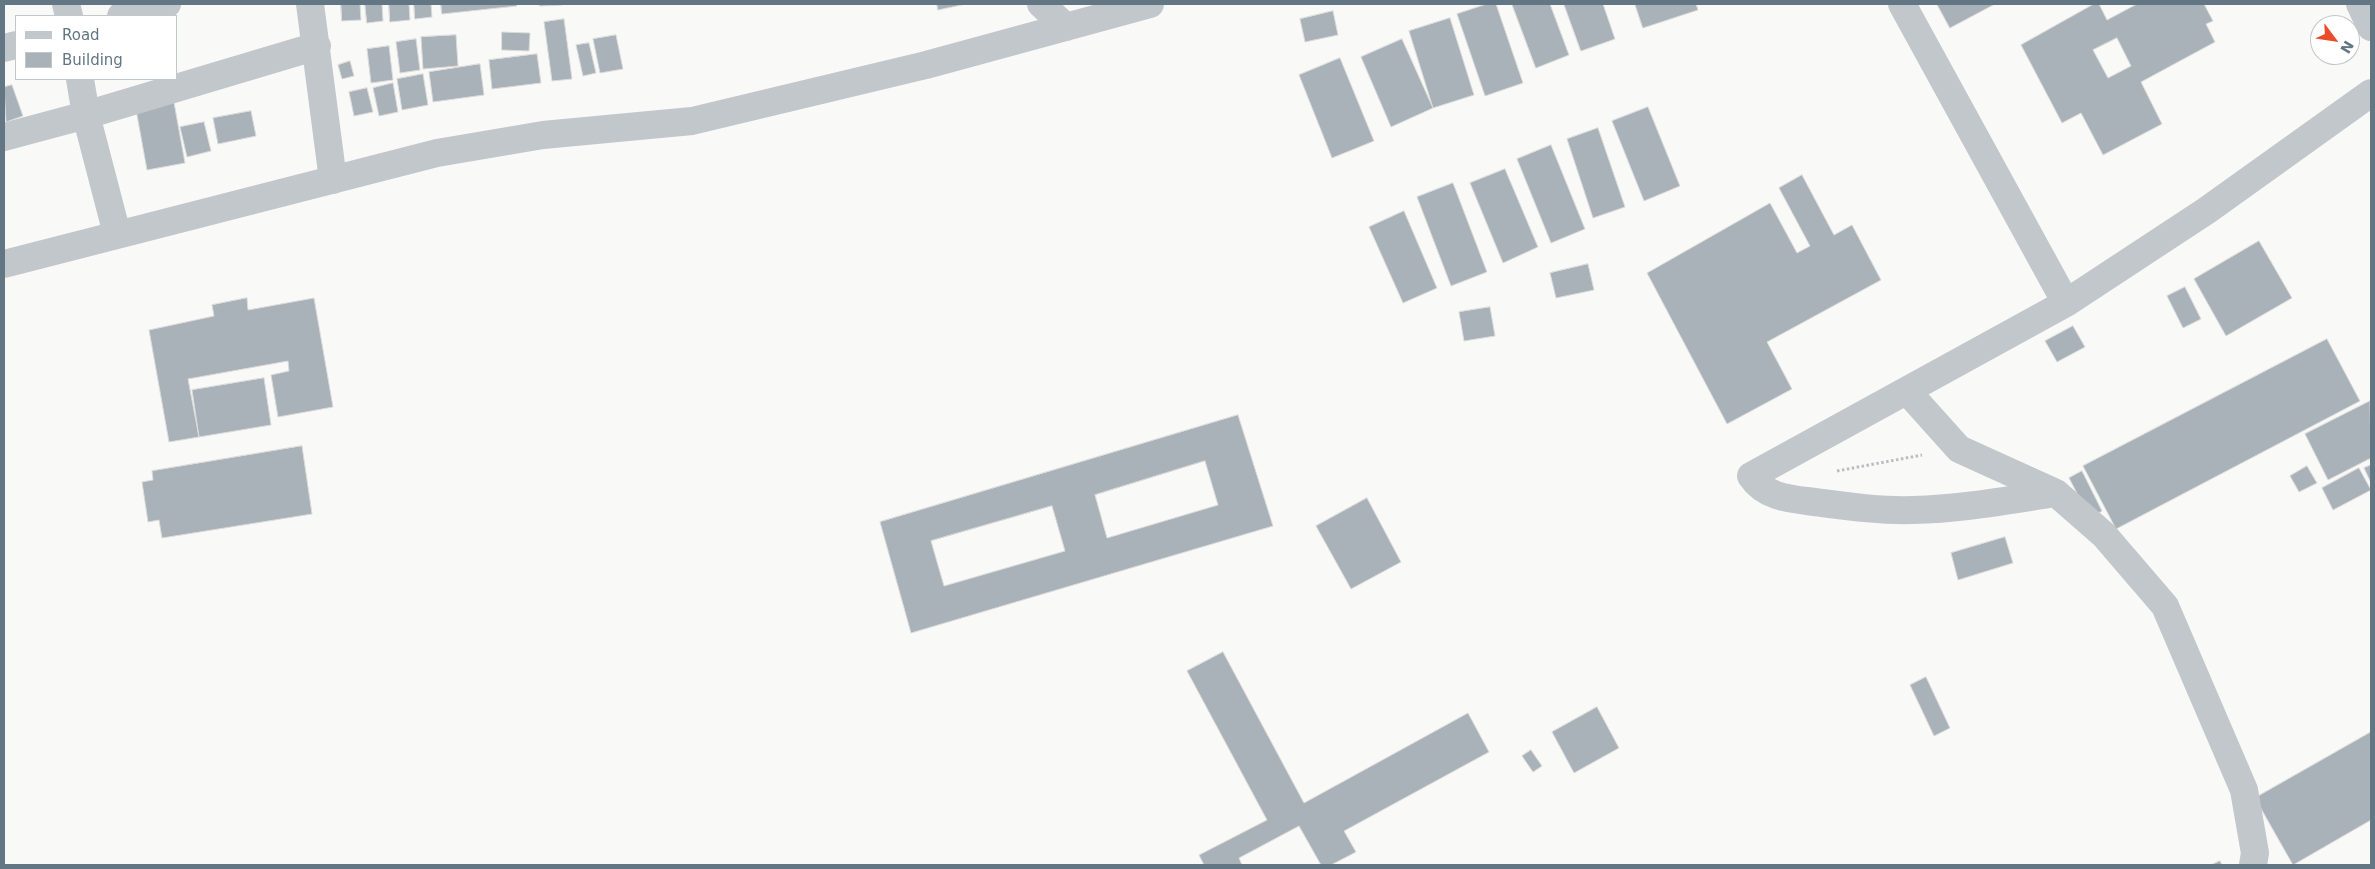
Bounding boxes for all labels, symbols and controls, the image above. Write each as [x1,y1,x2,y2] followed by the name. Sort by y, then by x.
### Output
[15,15,178,80] legend
[2310,15,2360,65] north arrow
[62,26,100,44] text: Road
[2337,38,2357,56] text: N
[62,51,123,69] text: Building

